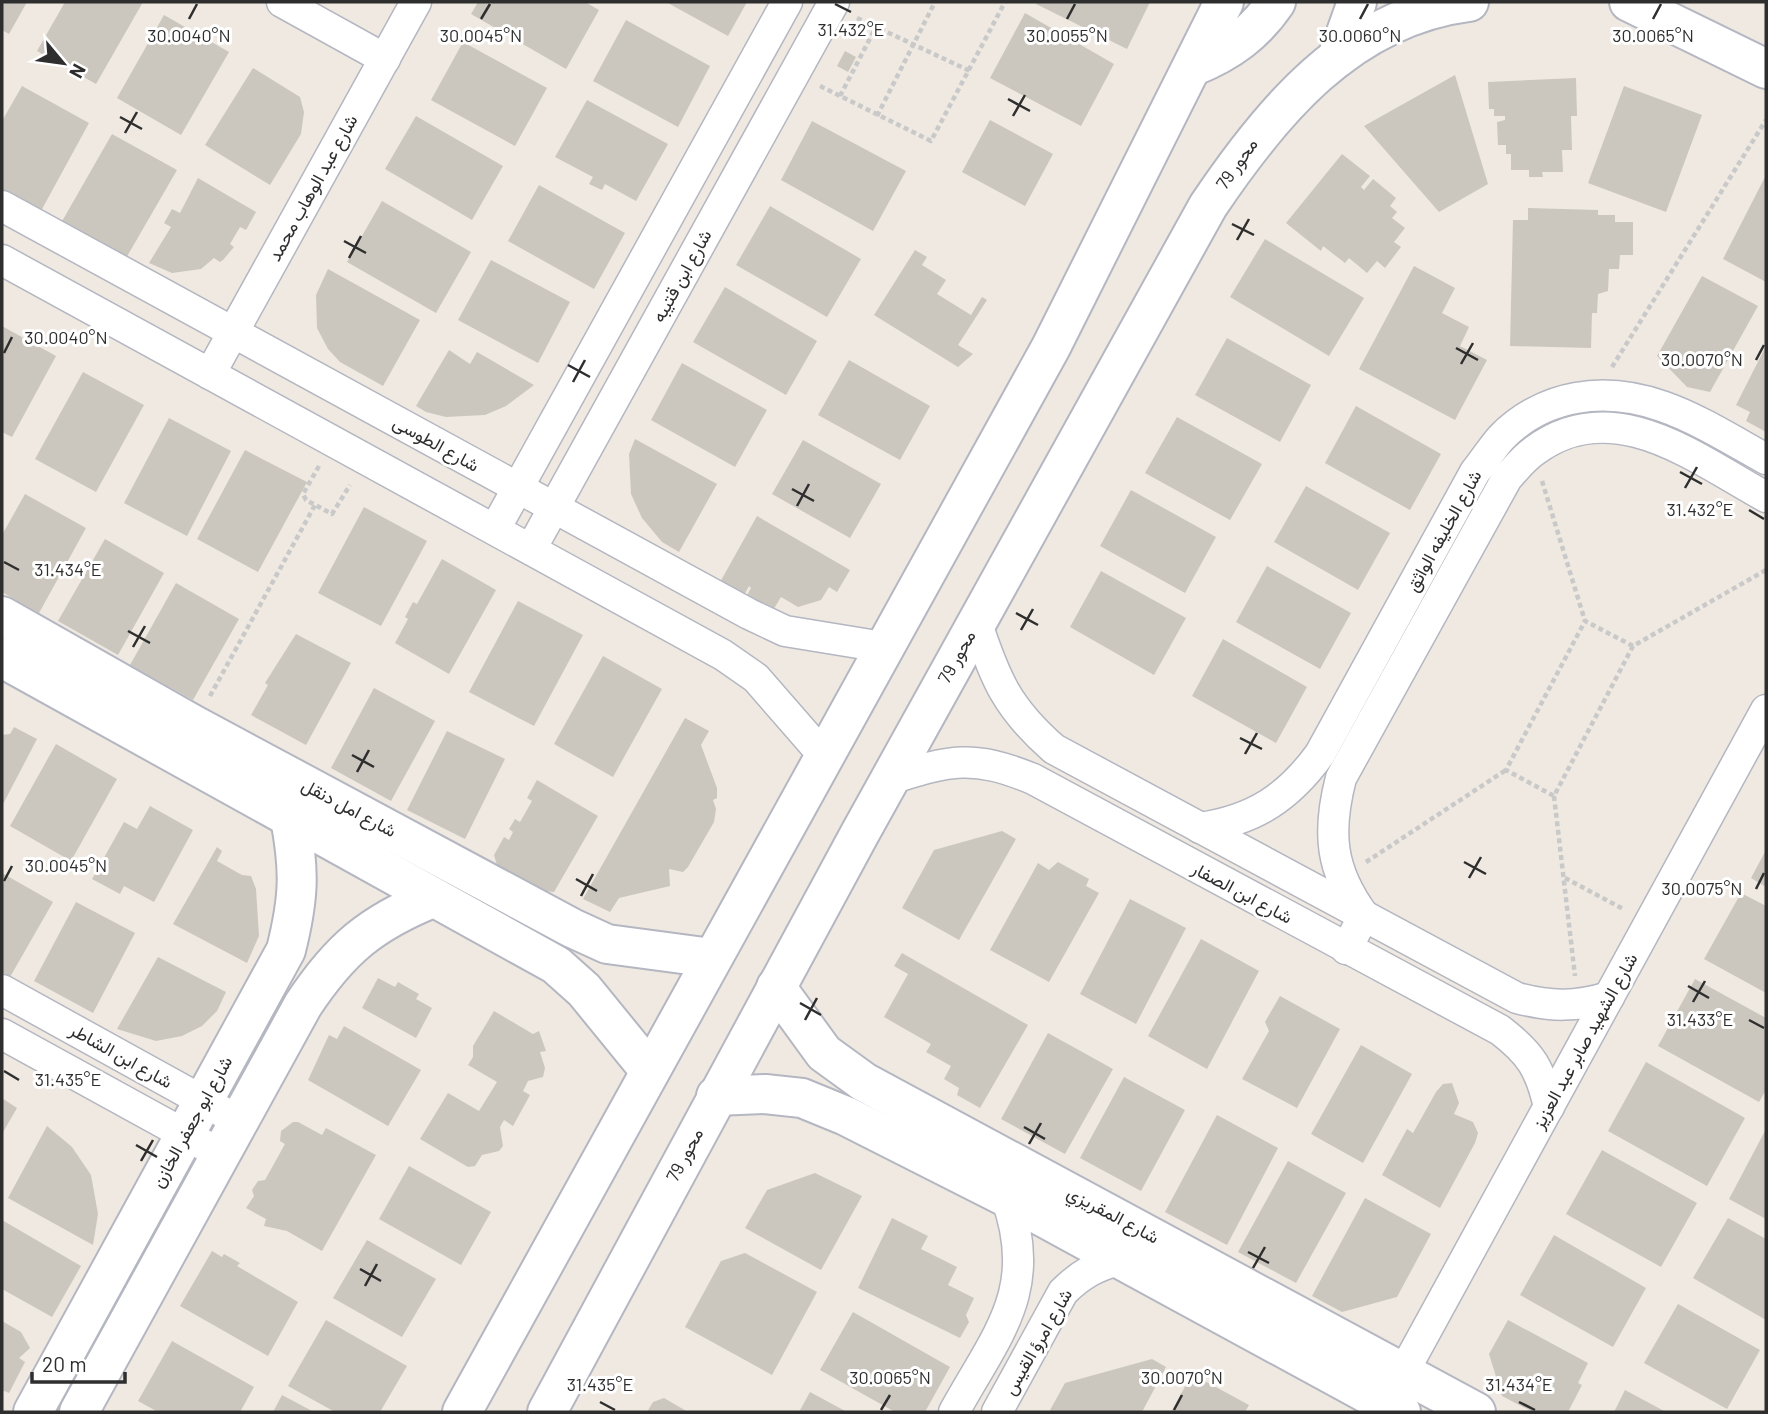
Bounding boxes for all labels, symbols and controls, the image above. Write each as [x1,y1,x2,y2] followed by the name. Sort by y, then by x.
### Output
[817,18,885,40] text: 31.432°E
[147,24,231,46] text: 30.0040°N
[440,24,522,46] text: 30.0045°N
[1026,24,1108,46] text: 30.0055°N
[1319,24,1401,46] text: 30.0060°N
[1612,24,1694,46] text: 30.0065°N
[28,28,98,98] north arrow
[65,60,91,83] text: N
[263,110,363,266] street label: شارع عبد الوهاب محمد
[1211,134,1263,194] street label: محور 79
[647,225,717,327] street label: شارع ابن قتيبه
[24,326,108,348] text: 30.0040°N
[1661,348,1743,370] text: 30.0070°N
[389,410,483,478] street label: شارع الطوسى
[1401,466,1487,596] street label: شارع الخليفه الواثق
[1666,498,1734,520] text: 31.432°E
[34,558,102,580] text: 31.434°E
[933,626,981,687] street label: محور 79
[297,773,401,843] street label: شارع امل دنقل
[25,854,107,876] text: 30.0045°N
[1187,856,1296,930] street label: شارع ابن الصفار
[1662,877,1742,899] text: 30.0075°N
[1526,949,1643,1134] street label: شارع الشهيد صابر عبد العزيز
[1667,1008,1733,1030] text: 31.433°E
[65,1017,177,1094] street label: شارع ابن الشاطر
[146,1052,238,1192] street label: شارع ابو جعفر الخازن
[35,1068,101,1090] text: 31.435°E
[661,1124,708,1186] street label: محور 79
[1061,1181,1163,1252] street label: شارع المقريزي
[998,1284,1078,1400] street label: شارع امرؤ القيس
[32,1340,124,1384] scale bar
[42,1351,87,1376] text: 20 m
[849,1366,931,1388] text: 30.0065°N
[1141,1366,1223,1388] text: 30.0070°N
[567,1373,633,1395] text: 31.435°E
[1485,1373,1553,1395] text: 31.434°E

